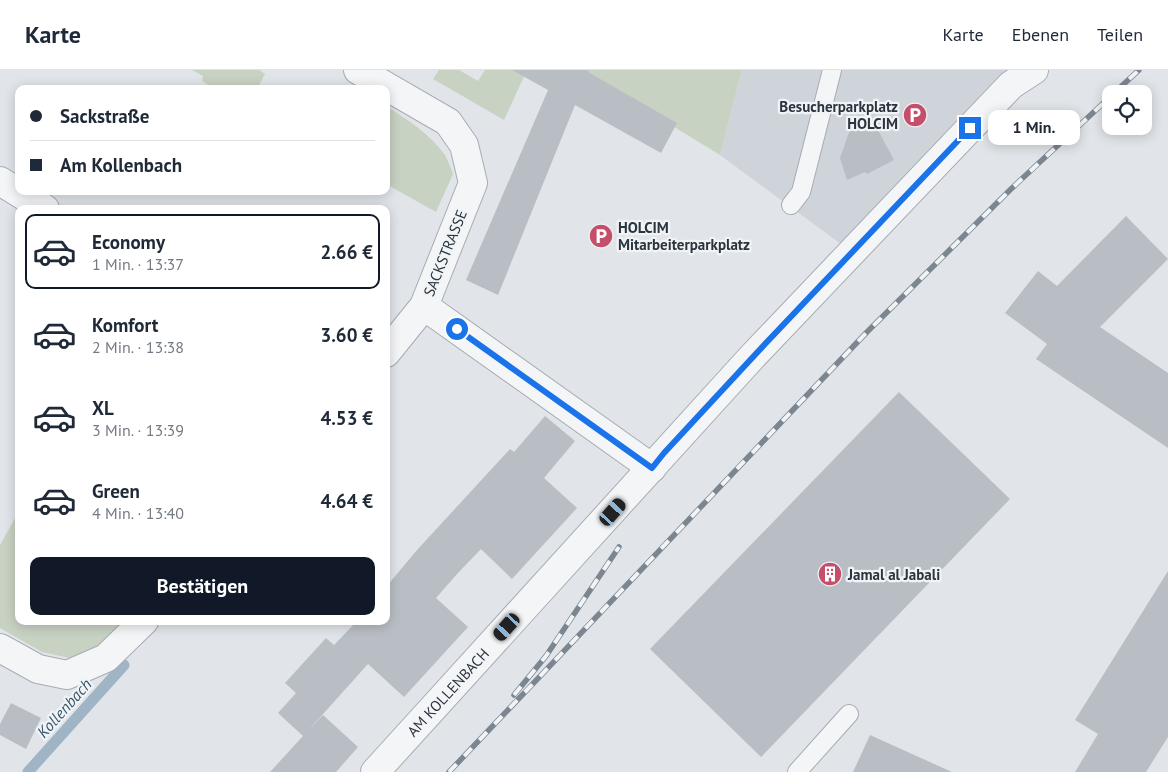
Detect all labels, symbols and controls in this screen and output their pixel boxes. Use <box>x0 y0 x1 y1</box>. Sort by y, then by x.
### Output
text: Karte <box>25 19 81 50</box>
text: Karte <box>943 23 984 46</box>
text: Ebenen <box>1012 23 1069 46</box>
text: Teilen <box>1097 23 1143 46</box>
map controls <box>1102 85 1152 135</box>
button: locate <box>1102 85 1152 135</box>
place label: Besucherparkplatz HOLCIM <box>779 97 898 133</box>
parking icon: Besucherparkplatz HOLCIM <box>902 102 928 128</box>
text: Sackstraße <box>60 104 149 128</box>
callout: 1 Min. <box>988 110 1080 146</box>
route end <box>959 117 981 139</box>
text: 1 Min. <box>1013 117 1055 137</box>
text: Am Kollenbach <box>60 153 182 177</box>
street label: SACKSTRASSE <box>419 207 471 299</box>
place label: HOLCIM Mitarbeiterparkplatz <box>618 218 750 254</box>
parking icon: HOLCIM Mitarbeiterparkplatz <box>588 223 614 249</box>
icon: car <box>32 229 77 274</box>
text: Economy <box>92 230 165 254</box>
text: 2.66 € <box>320 240 373 264</box>
text: 1 Min. · 13:37 <box>92 254 184 274</box>
icon: car <box>32 312 77 357</box>
text: Komfort <box>92 313 158 337</box>
route start <box>446 318 468 340</box>
text: 3.60 € <box>320 323 373 347</box>
text: 2 Min. · 13:38 <box>92 337 184 357</box>
icon: car <box>32 395 77 440</box>
text: XL <box>92 396 114 420</box>
text: 4.53 € <box>320 406 373 430</box>
text: 3 Min. · 13:39 <box>92 420 184 440</box>
icon: car <box>32 478 77 523</box>
text: Green <box>92 479 140 503</box>
text: 4.64 € <box>320 489 373 513</box>
car <box>597 496 628 528</box>
text: 4 Min. · 13:40 <box>92 503 184 523</box>
button: Bestätigen <box>30 557 375 615</box>
building icon: Jamal al Jabali <box>817 561 843 587</box>
place label: Jamal al Jabali <box>847 565 940 584</box>
car <box>491 611 522 643</box>
street label: AM KOLLENBACH <box>403 644 493 740</box>
water label: Kollenbach <box>32 674 96 742</box>

